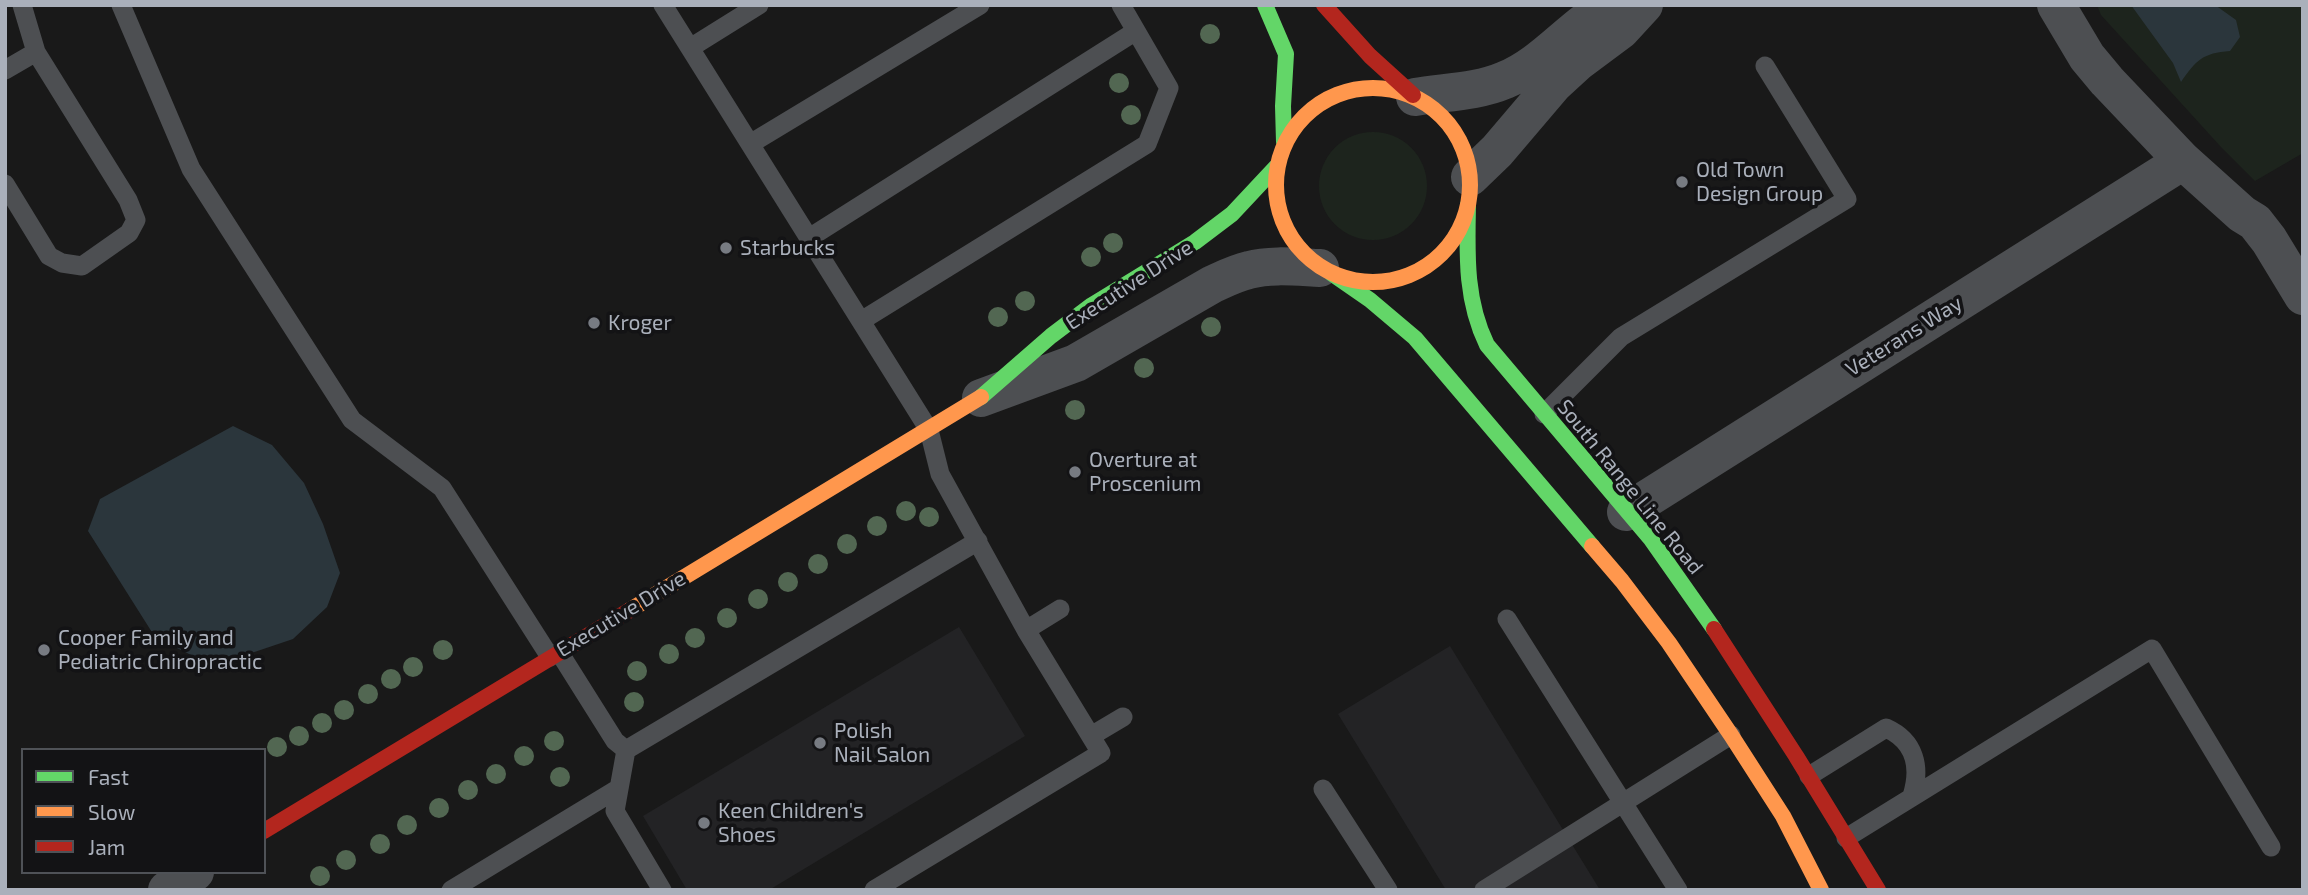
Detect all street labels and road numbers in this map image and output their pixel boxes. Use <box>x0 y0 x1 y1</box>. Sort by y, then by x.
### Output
street label: Executive Drive <box>1061 235 1197 335</box>
street label: Veterans Way <box>1841 290 1967 382</box>
street label: South Range Line Road <box>1552 395 1708 579</box>
street label: Executive Drive <box>552 566 690 662</box>

